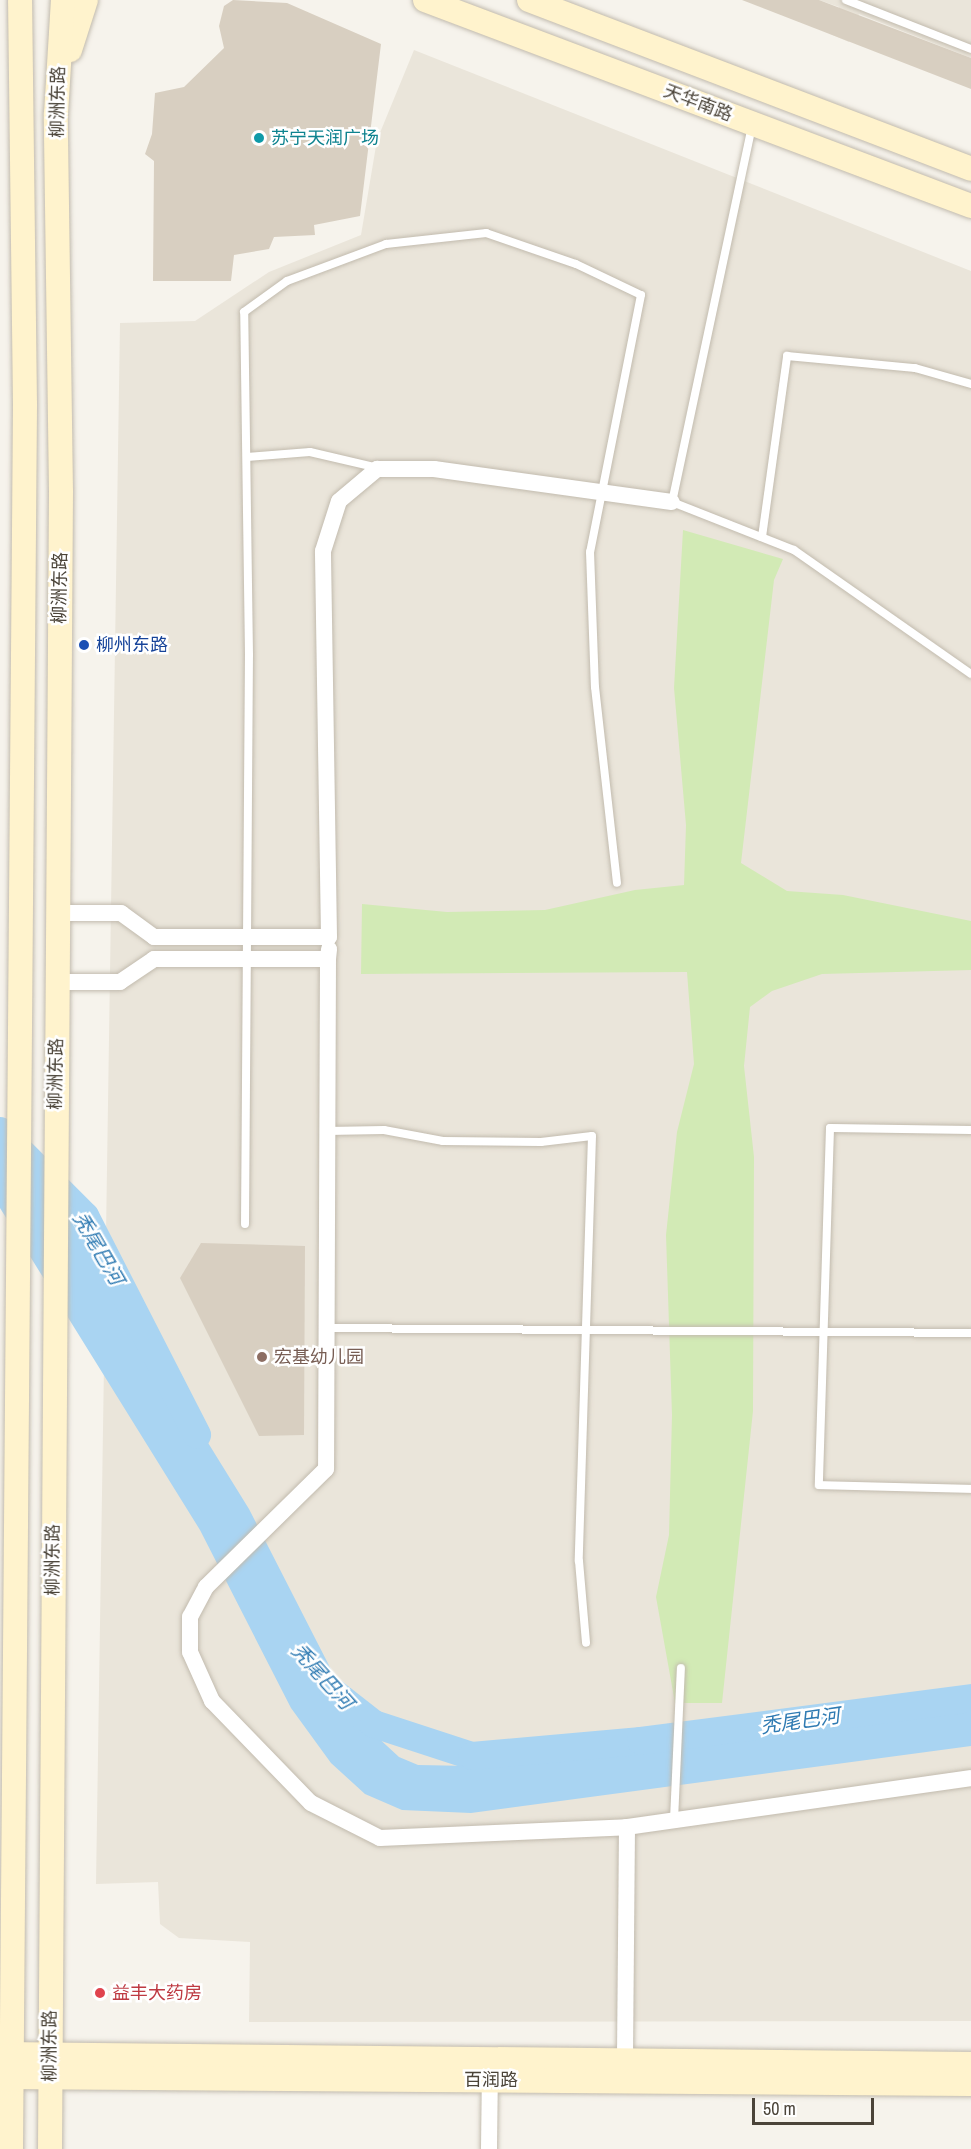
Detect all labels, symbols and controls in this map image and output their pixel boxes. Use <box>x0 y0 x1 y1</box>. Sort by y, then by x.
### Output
street label: 柳洲东路 <box>47 66 69 138</box>
street label: 天华南路 <box>661 80 735 126</box>
place label: 苏宁天润广场 <box>271 127 379 149</box>
marker: 苏宁天润广场 <box>252 131 266 145</box>
street label: 柳洲东路 <box>49 552 71 624</box>
place label: 柳州东路 <box>96 634 168 656</box>
marker: 柳州东路 <box>77 638 91 652</box>
street label: 柳洲东路 <box>45 1038 67 1110</box>
water label: 秃尾巴河 <box>69 1207 129 1289</box>
place label: 宏基幼儿园 <box>274 1346 364 1368</box>
marker: 宏基幼儿园 <box>255 1350 269 1364</box>
street label: 柳洲东路 <box>42 1524 64 1596</box>
water label: 秃尾巴河 <box>287 1638 359 1714</box>
water label: 秃尾巴河 <box>759 1703 841 1737</box>
place label: 益丰大药房 <box>112 1982 202 2004</box>
marker: 益丰大药房 <box>93 1986 107 2000</box>
street label: 柳洲东路 <box>39 2010 61 2082</box>
street label: 百润路 <box>464 2069 518 2091</box>
scale bar <box>755 2086 876 2124</box>
text: 50 m <box>763 2096 796 2121</box>

